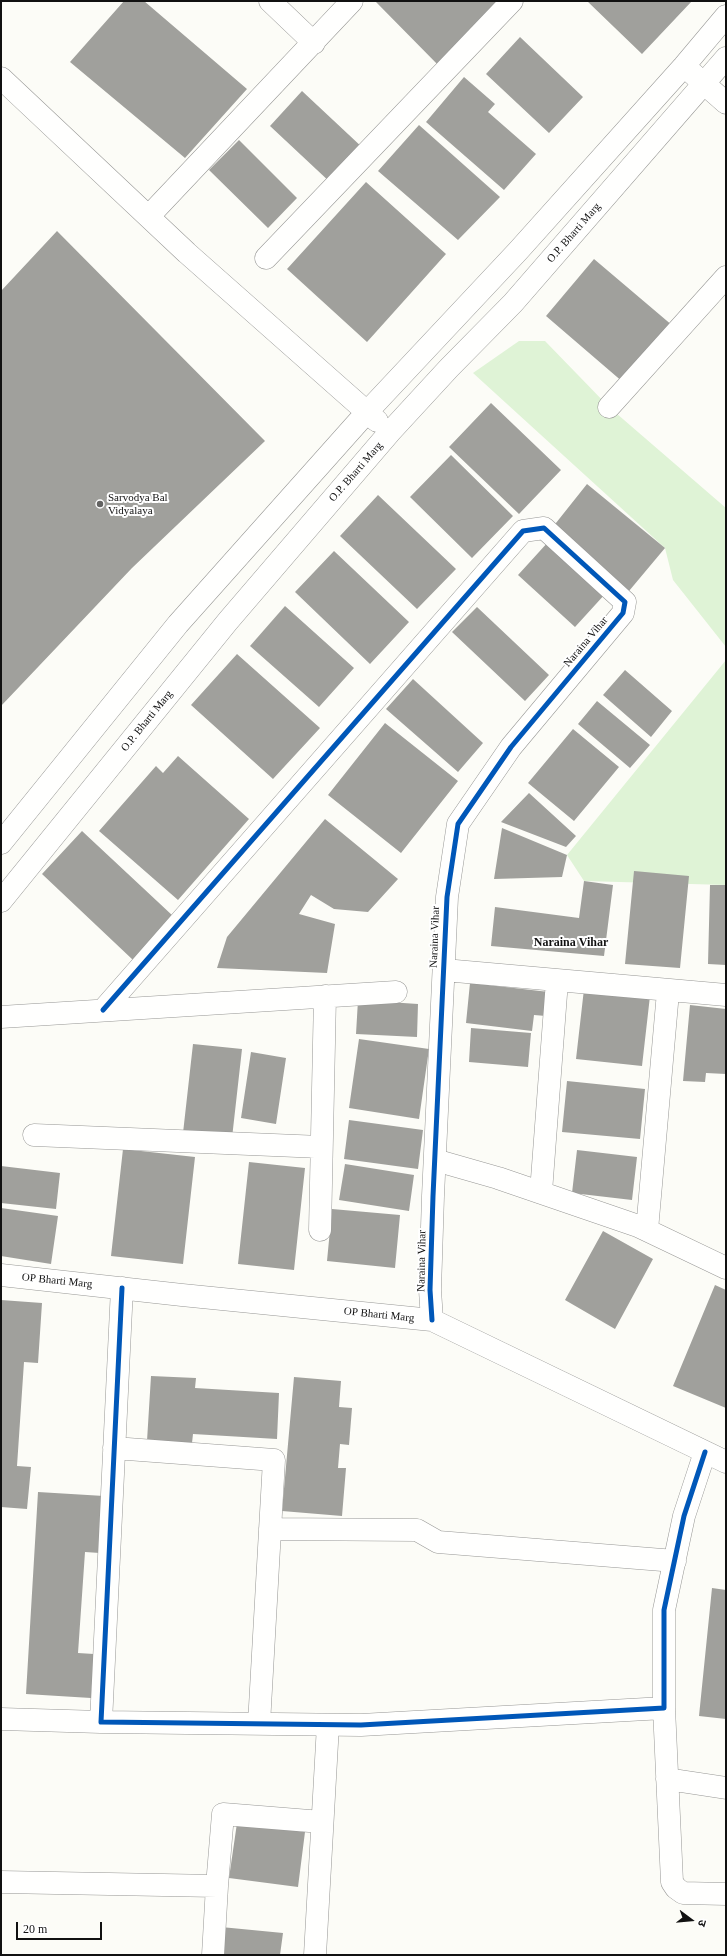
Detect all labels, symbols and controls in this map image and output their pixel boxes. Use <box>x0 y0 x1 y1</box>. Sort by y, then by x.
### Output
street label: O.P. Bharti Marg <box>544 200 604 266</box>
street label: O.P. Bharti Marg <box>326 439 386 505</box>
place label: Sarvodya Bal Vidyalaya <box>108 491 168 517</box>
marker: Sarvodya Bal Vidyalaya <box>95 499 105 509</box>
street label: Naraina Vihar <box>561 614 611 670</box>
street label: O.P. Bharti Marg <box>118 688 176 754</box>
street label: Naraina Vihar <box>427 906 443 968</box>
district label: Naraina Vihar <box>534 936 608 950</box>
street label: Naraina Vihar <box>415 1230 429 1292</box>
street label: OP Bharti Marg <box>21 1271 93 1291</box>
street label: OP Bharti Marg <box>343 1305 415 1325</box>
north arrow <box>671 1900 711 1940</box>
scale bar <box>18 1914 104 1940</box>
text: उ <box>696 1919 709 1928</box>
text: 20 m <box>23 1922 47 1936</box>

